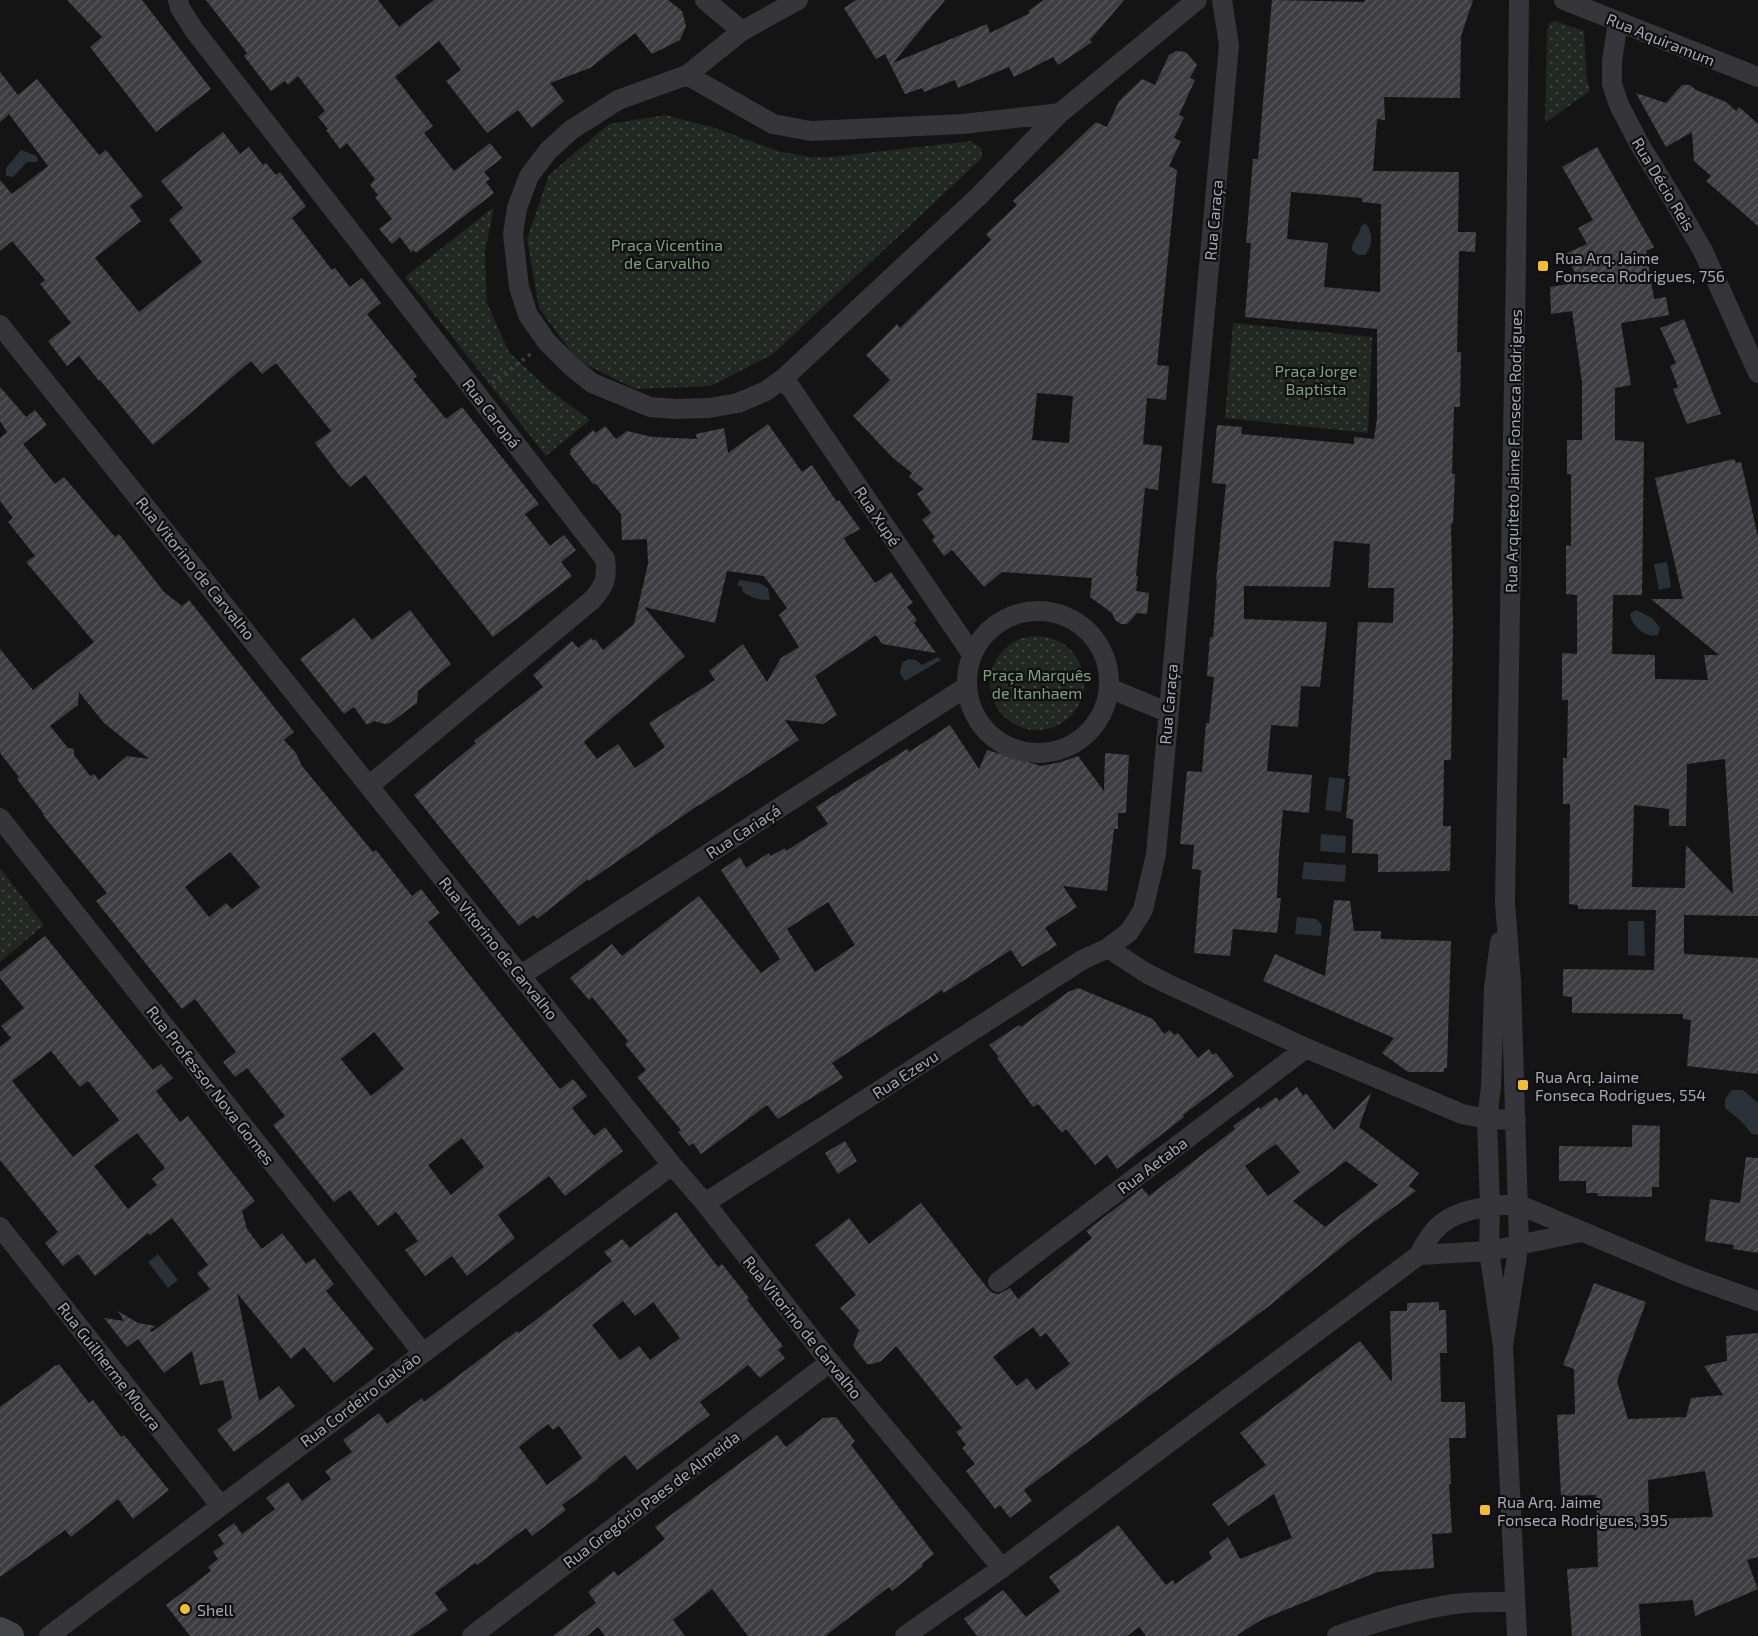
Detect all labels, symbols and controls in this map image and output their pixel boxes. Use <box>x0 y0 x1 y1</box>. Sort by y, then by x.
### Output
street label: Rua Aquiramum <box>1604 9 1718 69</box>
street label: Rua Décio Reis <box>1629 134 1699 234</box>
street label: Rua Caraça <box>1200 179 1227 261</box>
park label: Praça Vicentina de Carvalho <box>611 235 723 272</box>
place label: Rua Arq. Jaime Fonseca Rodrigues, 756 <box>1555 248 1725 285</box>
marker: Rua Arq. Jaime Fonseca Rodrigues, 756 <box>1536 259 1550 273</box>
street label: Rua Arquiteto Jaime Fonseca Rodrigues <box>1501 309 1525 593</box>
park label: Praça Jorge Baptista <box>1275 361 1357 398</box>
street label: Rua Caropá <box>459 375 525 451</box>
street label: Rua Xupé <box>851 482 905 550</box>
street label: Rua Vitorino de Carvalho <box>133 493 259 643</box>
street label: Rua Caraça <box>1155 663 1182 745</box>
park label: Praça Marquês de Itanhaem <box>983 665 1091 702</box>
street label: Rua Cariaçá <box>702 800 784 863</box>
street label: Rua Vitorino de Carvalho <box>436 873 562 1023</box>
street label: Rua Professor Nova Gomes <box>143 1002 279 1168</box>
street label: Rua Ezevu <box>869 1046 941 1102</box>
place label: Rua Arq. Jaime Fonseca Rodrigues, 554 <box>1535 1067 1706 1104</box>
marker: Rua Arq. Jaime Fonseca Rodrigues, 554 <box>1516 1078 1530 1092</box>
street label: Rua Aetaba <box>1113 1133 1191 1197</box>
street label: Rua Vitorino de Carvalho <box>740 1252 866 1402</box>
street label: Rua Guilherme Moura <box>54 1298 166 1434</box>
street label: Rua Cordeiro Galvão <box>296 1348 424 1450</box>
street label: Rua Gregório Paes de Almeida <box>559 1426 743 1572</box>
place label: Rua Arq. Jaime Fonseca Rodrigues, 395 <box>1497 1492 1668 1529</box>
marker: Rua Arq. Jaime Fonseca Rodrigues, 395 <box>1478 1503 1492 1517</box>
place label: Shell <box>197 1600 234 1619</box>
marker: Shell <box>178 1602 192 1616</box>

